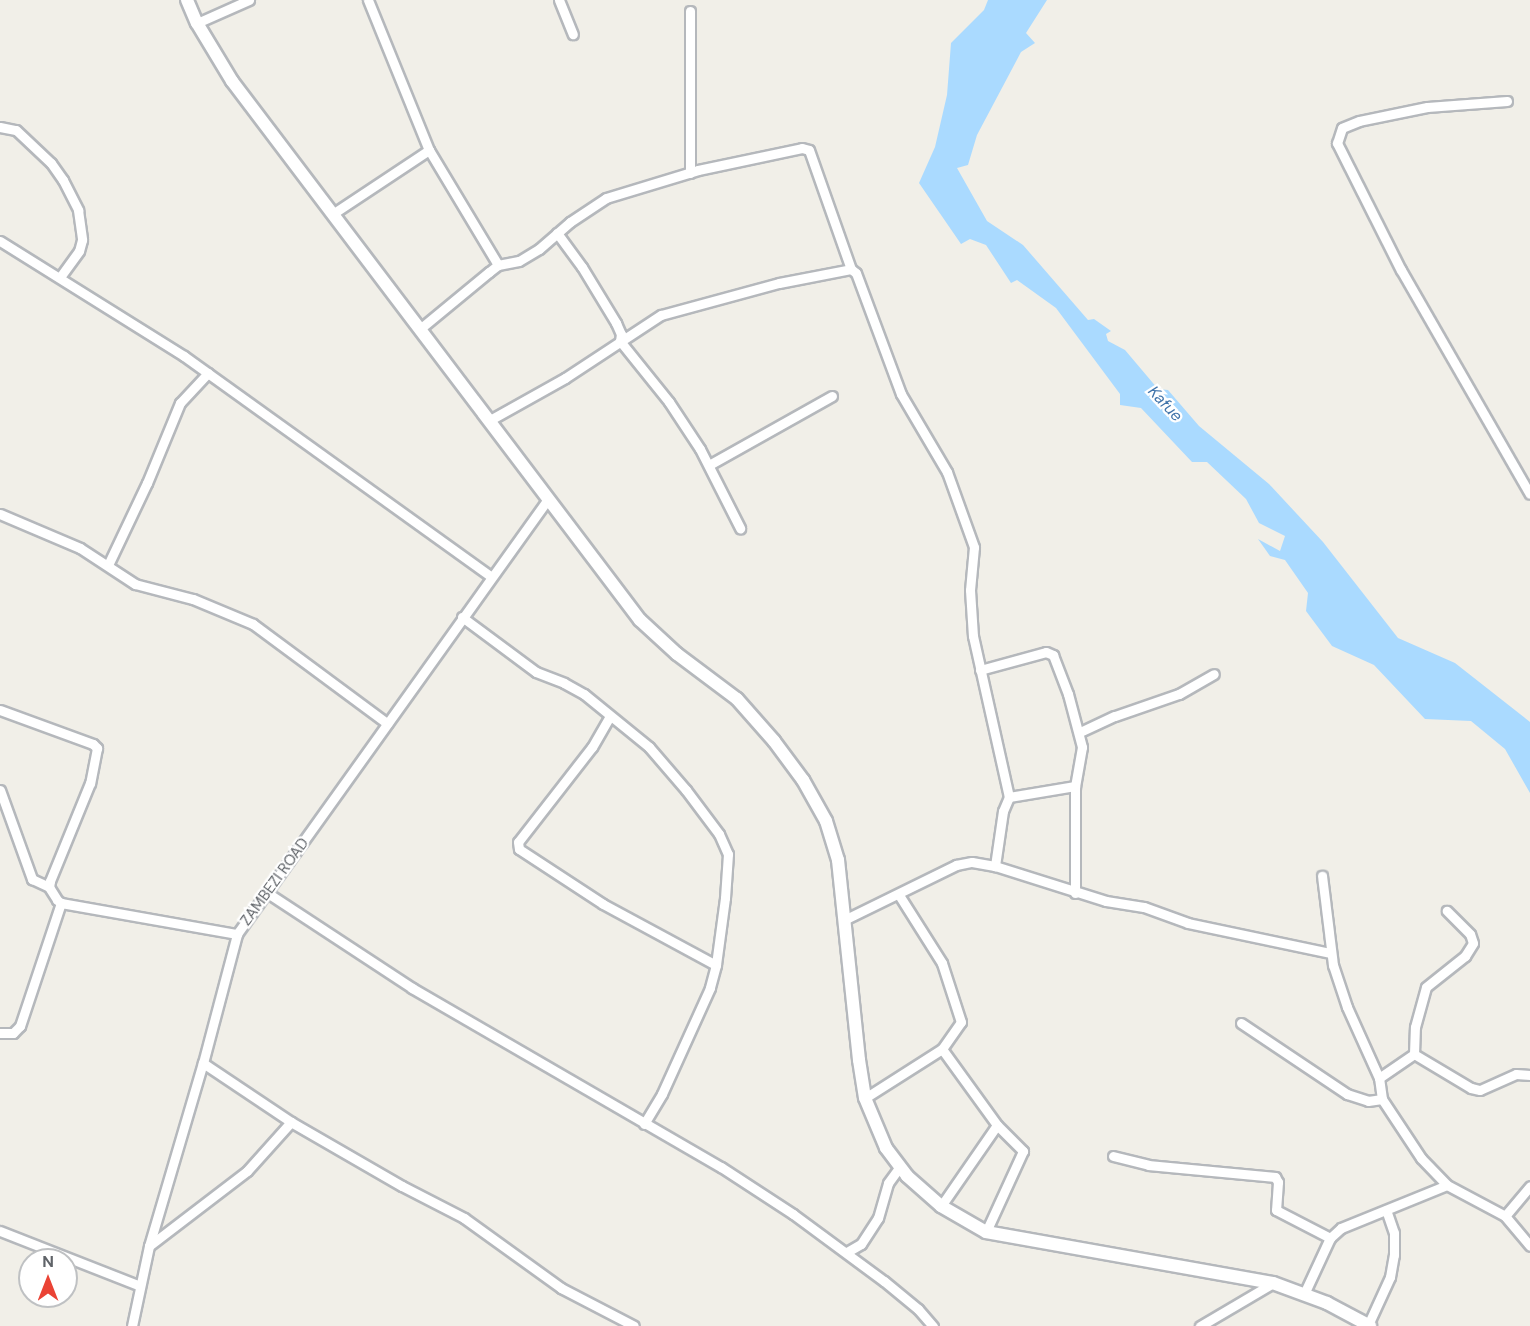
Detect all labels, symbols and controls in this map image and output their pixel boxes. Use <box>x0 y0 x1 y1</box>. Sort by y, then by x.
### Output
water label: Kafue <box>1144 382 1186 426</box>
street label: ZAMBEZI ROAD <box>237 835 313 929</box>
north arrow <box>18 1248 78 1308</box>
text: N <box>42 1251 54 1272</box>

